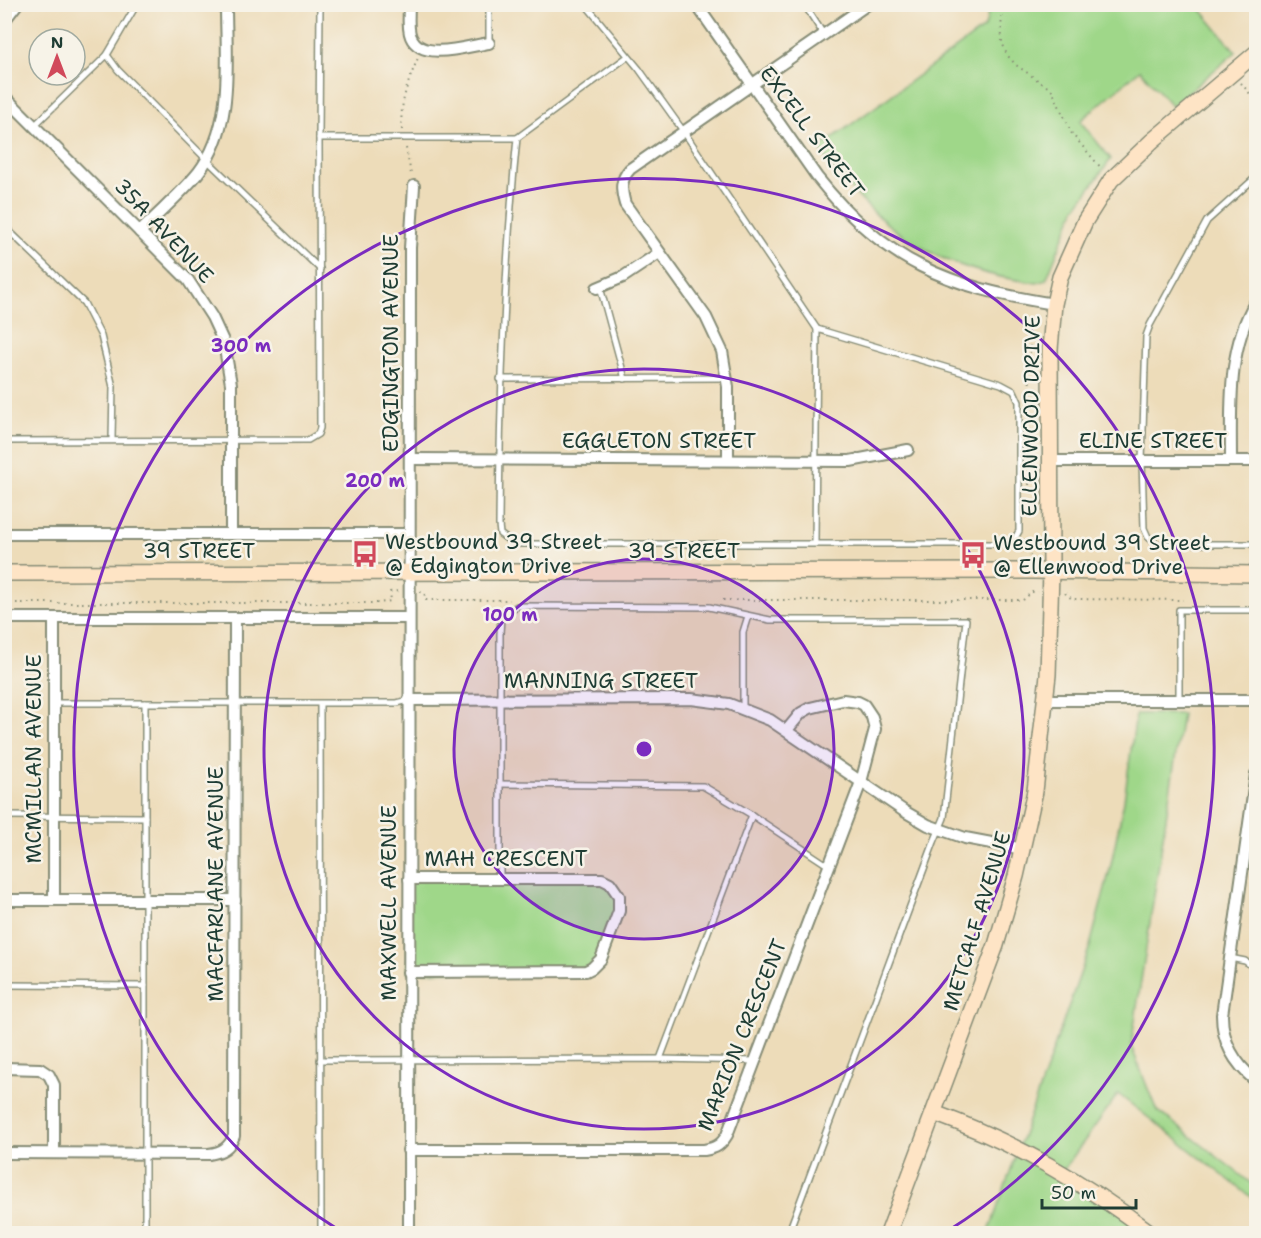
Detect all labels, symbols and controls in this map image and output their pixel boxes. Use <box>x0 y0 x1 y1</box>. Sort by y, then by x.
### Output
north arrow <box>27 27 87 87</box>
text: N <box>51 32 63 53</box>
street label: EXCELL STREET <box>753 60 871 204</box>
street label: 35A AVENUE <box>108 173 220 289</box>
street label: EDGINGTON AVENUE <box>377 234 405 452</box>
street label: ELLENWOOD DRIVE <box>1015 315 1047 517</box>
text: 300 m <box>211 334 272 358</box>
street label: EGGLETON STREET <box>562 427 756 455</box>
street label: ELINE STREET <box>1079 427 1227 455</box>
text: 200 m <box>345 469 406 493</box>
place label: Westbound 39 Street @ Edgington Drive <box>385 528 603 580</box>
place label: Westbound 39 Street @ Ellenwood Drive <box>993 529 1211 581</box>
street label: 39 STREET <box>143 537 255 565</box>
street label: 39 STREET <box>628 537 740 565</box>
bus stop icon: Westbound 39 Street @ Edgington Drive <box>350 539 380 569</box>
bus stop icon: Westbound 39 Street @ Ellenwood Drive <box>958 540 988 570</box>
text: 100 m <box>482 603 538 627</box>
street label: MCMILLAN AVENUE <box>20 654 48 864</box>
street label: MANNING STREET <box>504 667 698 695</box>
centre of rings <box>634 739 654 759</box>
street label: MACFARLANE AVENUE <box>202 766 230 1002</box>
street label: MAXWELL AVENUE <box>375 805 403 1001</box>
street label: METCALF AVENUE <box>936 828 1018 1014</box>
street label: MAH CRESCENT <box>424 845 588 873</box>
street label: MARION CRESCENT <box>691 935 793 1135</box>
scale bar <box>1042 1172 1136 1210</box>
text: 50 m <box>1051 1181 1096 1205</box>

